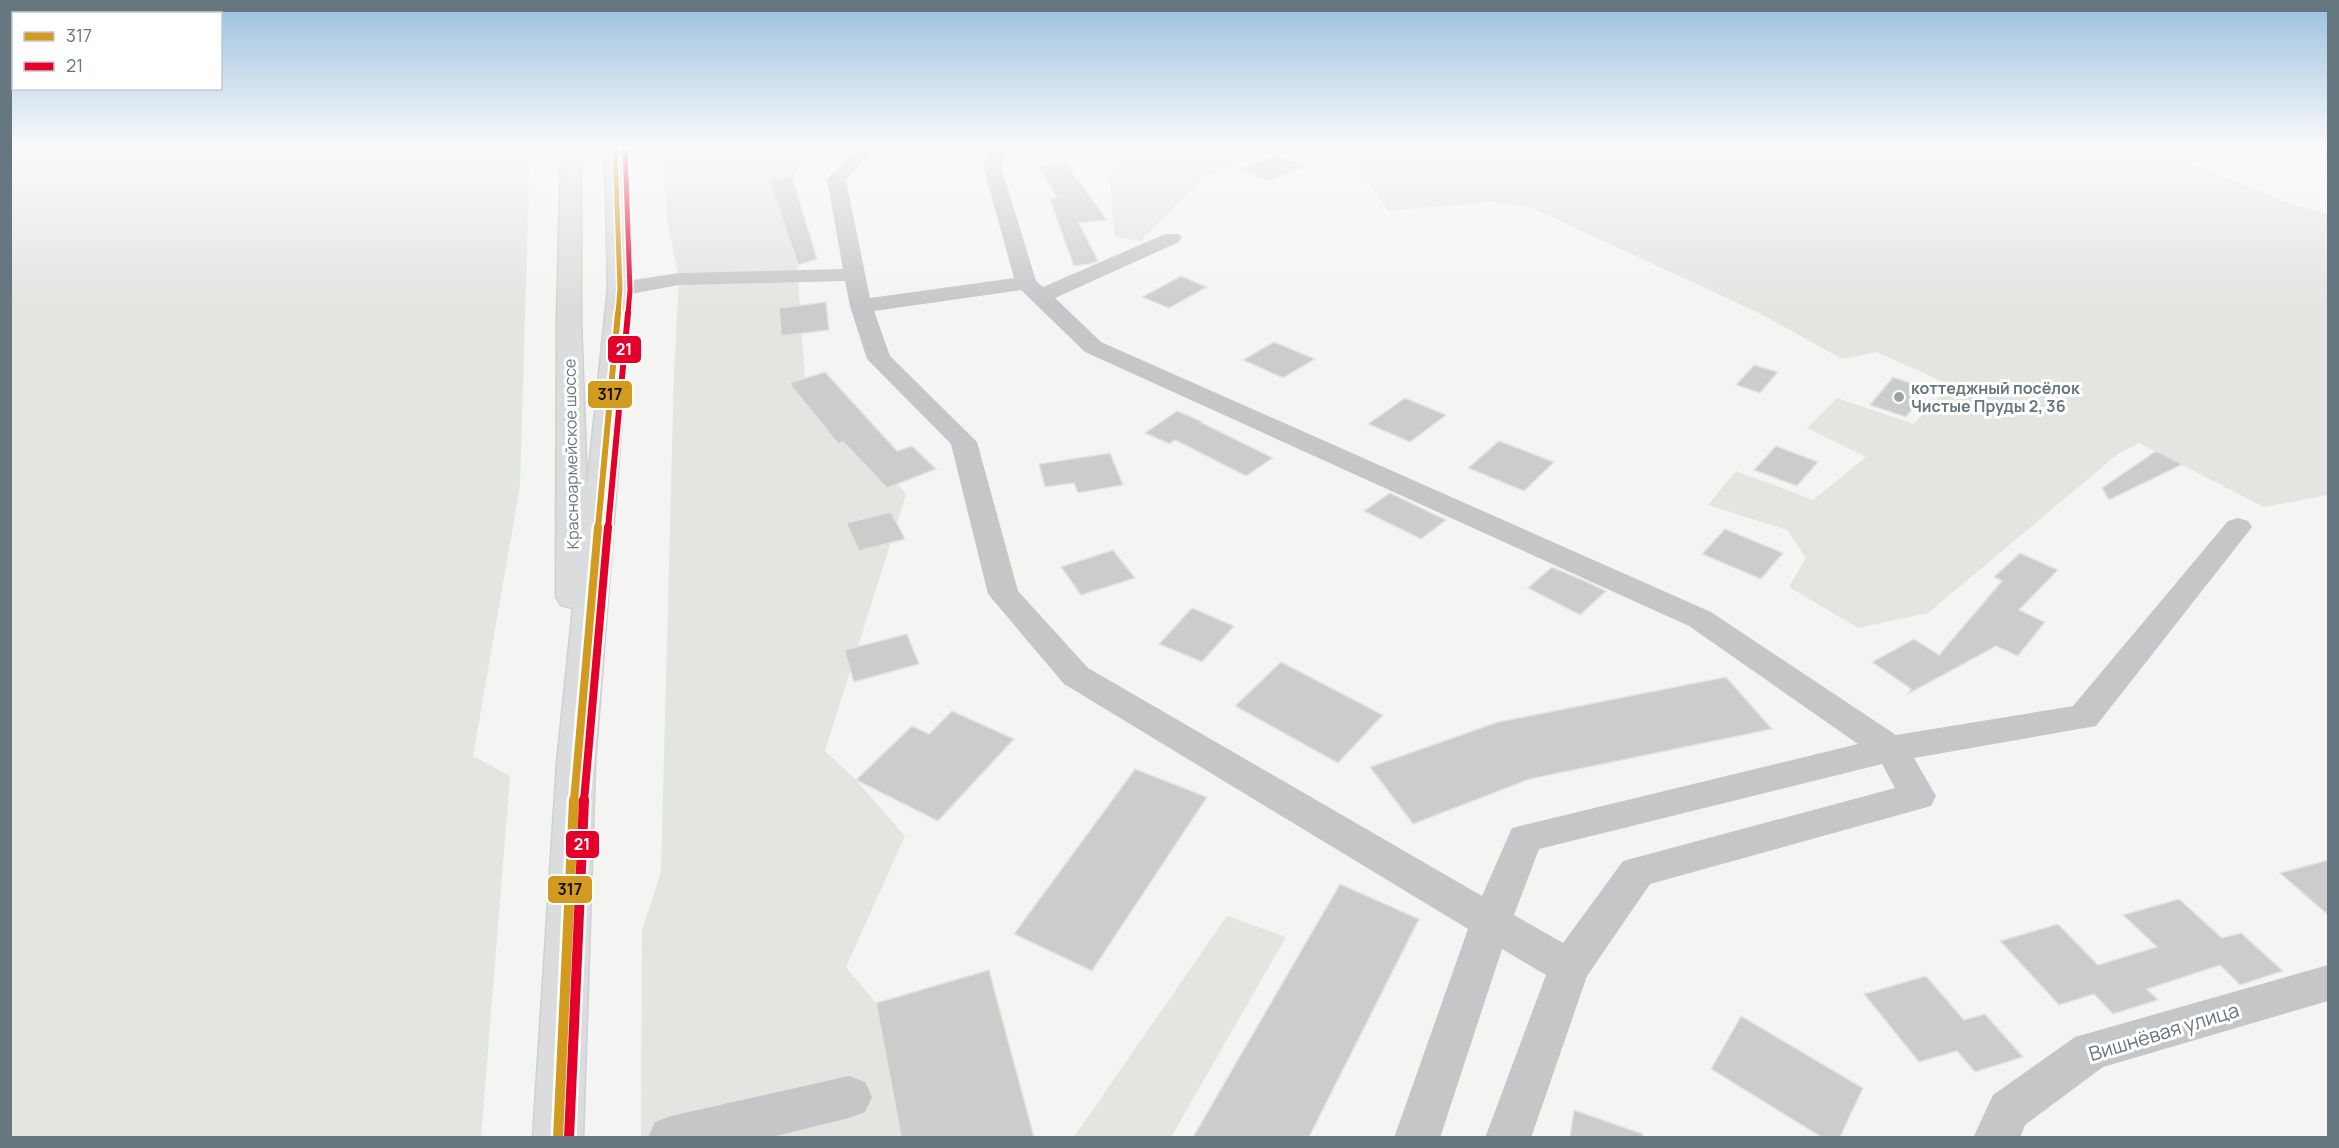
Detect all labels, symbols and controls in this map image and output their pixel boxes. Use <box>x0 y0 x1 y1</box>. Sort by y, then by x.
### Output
legend <box>12 12 222 90</box>
text: 317 <box>66 23 92 47</box>
text: 21 <box>66 53 83 77</box>
line badge: 21 <box>607 335 642 364</box>
text: 21 <box>616 338 632 360</box>
street label: Красноармейское шоссе <box>558 359 584 549</box>
place label: коттеджный посёлок Чистые Пруды 2, 36 <box>1911 377 2080 417</box>
line badge: 317 <box>587 380 633 409</box>
text: 317 <box>598 383 622 405</box>
marker: коттеджный посёлок Чистые Пруды 2, 36 <box>1892 390 1906 404</box>
line badge: 21 <box>565 830 600 859</box>
text: 21 <box>574 833 590 855</box>
line badge: 317 <box>547 875 593 904</box>
text: 317 <box>558 878 582 900</box>
street label: Вишнёвая улица <box>2085 996 2242 1067</box>

